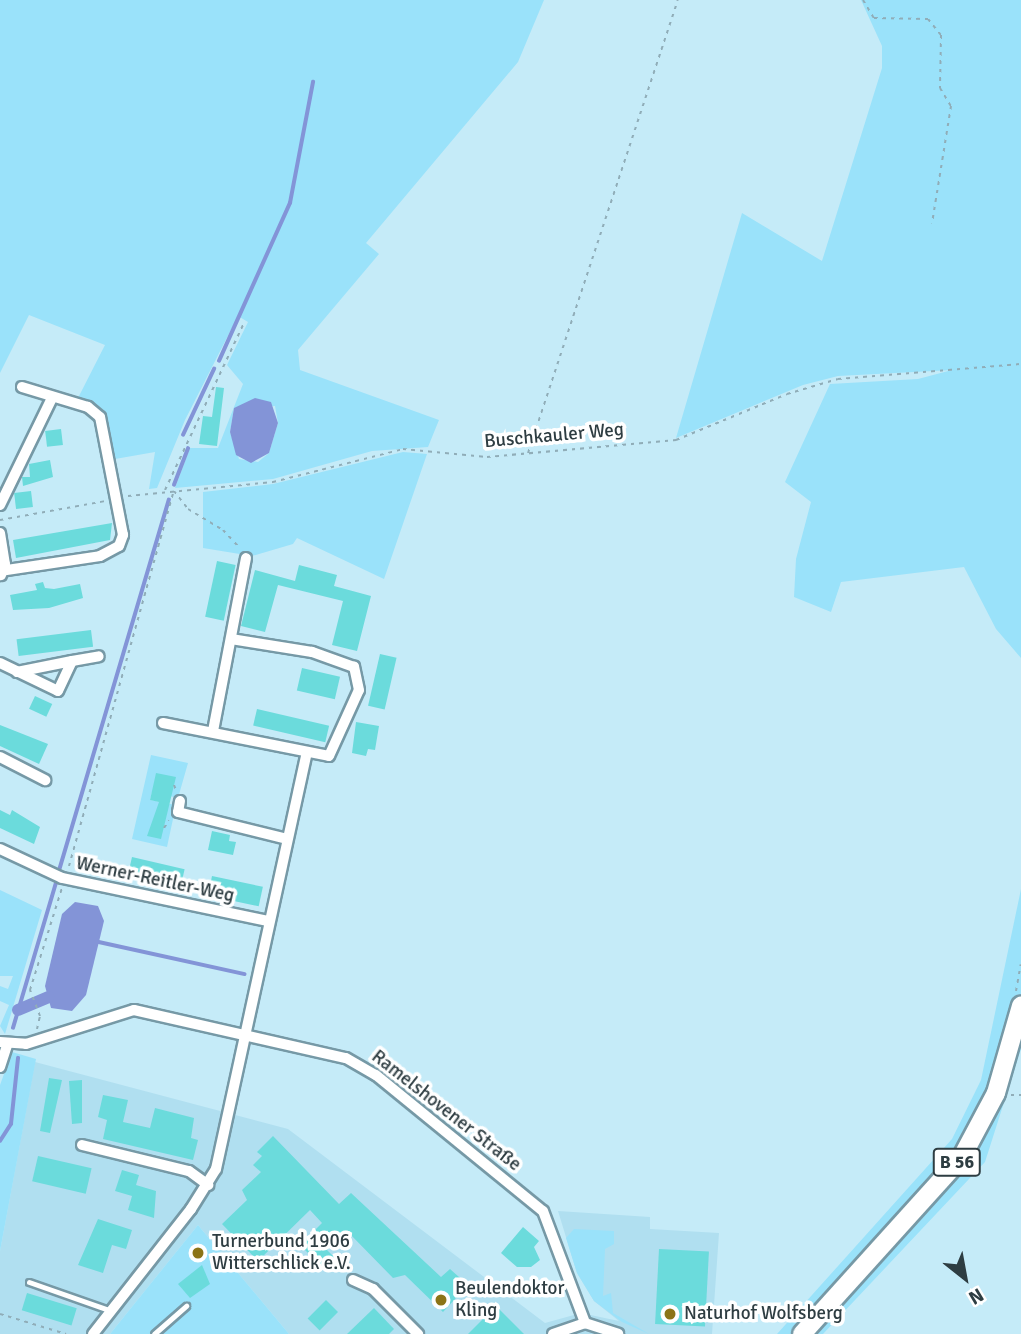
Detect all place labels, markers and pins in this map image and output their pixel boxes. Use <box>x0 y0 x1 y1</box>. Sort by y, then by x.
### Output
place label: Turnerbund 1906 Witterschlick e.V. <box>212 1231 351 1275</box>
marker: Turnerbund 1906 Witterschlick e.V. <box>190 1245 206 1261</box>
place label: Beulendoktor Kling <box>455 1278 564 1322</box>
marker: Beulendoktor Kling <box>433 1292 449 1308</box>
place label: Naturhof Wolfsberg <box>684 1303 843 1325</box>
marker: Naturhof Wolfsberg <box>662 1306 678 1322</box>

